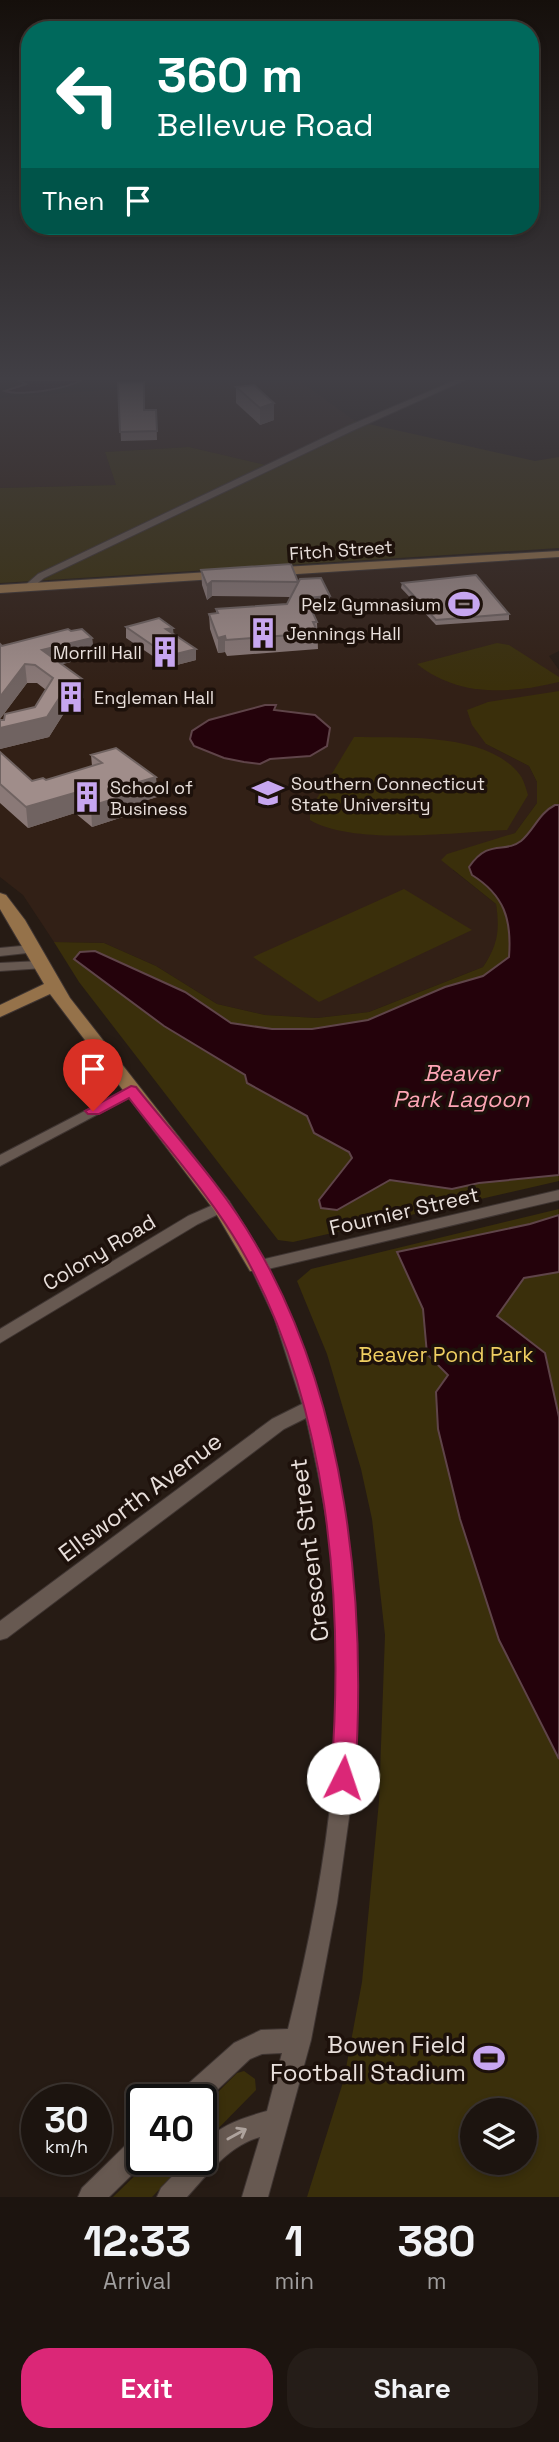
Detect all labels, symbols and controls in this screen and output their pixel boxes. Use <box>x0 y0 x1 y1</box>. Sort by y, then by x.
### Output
text: 360 m <box>157 44 303 106</box>
icon: left <box>42 49 133 140</box>
text: Bellevue Road <box>157 105 374 145</box>
icon: arrive <box>119 182 157 220</box>
text: Then <box>42 184 105 218</box>
street label: Fitch Street <box>289 535 393 565</box>
sports icon: Pelz Gymnasium <box>447 587 481 621</box>
place label: Pelz Gymnasium <box>301 593 441 616</box>
building icon: Jennings Hall <box>246 616 280 650</box>
place label: Jennings Hall <box>286 622 401 645</box>
building icon: Morrill Hall <box>148 635 182 669</box>
place label: Morrill Hall <box>53 641 142 664</box>
building icon: Engleman Hall <box>54 680 88 714</box>
place label: Engleman Hall <box>94 686 214 709</box>
place label: Southern Connecticut State University <box>291 772 485 816</box>
place label: School of Business <box>110 776 193 820</box>
school or university icon: Southern Connecticut State University <box>251 776 285 810</box>
building icon: School of Business <box>70 780 104 814</box>
pin <box>63 1039 123 1111</box>
icon: arrive <box>74 1050 112 1088</box>
water label: Beaver Park Lagoon <box>393 1058 530 1114</box>
street label: Fournier Street <box>326 1181 482 1241</box>
street label: Colony Road <box>38 1208 160 1296</box>
park label: Beaver Pond Park <box>358 1341 534 1368</box>
street label: Ellsworth Avenue <box>52 1425 228 1569</box>
street label: Crescent Street <box>282 1457 336 1643</box>
position arrow <box>306 1741 380 1815</box>
place label: Bowen Field Football Stadium <box>270 2029 466 2088</box>
sports icon: Bowen Field Football Stadium <box>472 2041 506 2075</box>
speed limit sign: 40 <box>126 2084 217 2175</box>
text: 30 <box>45 2098 88 2142</box>
map controls <box>460 2098 537 2175</box>
button: layers <box>460 2098 537 2175</box>
one-way arrow <box>226 2127 246 2141</box>
text: km/h <box>45 2135 88 2158</box>
text: 12:33 <box>84 2215 191 2268</box>
text: 1 <box>285 2215 304 2268</box>
text: 380 <box>398 2215 476 2268</box>
text: Arrival <box>103 2266 171 2296</box>
text: min <box>275 2266 314 2296</box>
text: m <box>427 2266 446 2296</box>
button: Exit <box>21 2348 273 2428</box>
button: Share <box>287 2348 538 2428</box>

